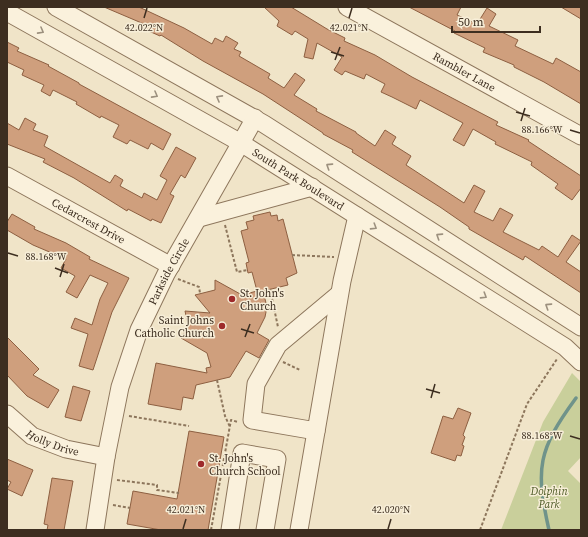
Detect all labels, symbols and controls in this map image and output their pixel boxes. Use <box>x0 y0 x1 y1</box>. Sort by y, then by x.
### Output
scale bar <box>452 8 540 34</box>
text: 50 m <box>458 14 484 30</box>
text: 42.022°N <box>125 21 163 34</box>
text: 42.021°N <box>330 21 368 34</box>
one-way arrow <box>37 27 44 34</box>
street label: Rambler Lane <box>430 48 499 95</box>
one-way arrow <box>150 90 158 97</box>
one-way arrow <box>216 95 223 102</box>
text: 88.166°W <box>522 123 563 136</box>
street label: South Park Boulevard <box>250 145 348 214</box>
one-way arrow <box>327 163 334 170</box>
street label: Cedarcrest Drive <box>49 194 128 247</box>
one-way arrow <box>370 222 377 230</box>
one-way arrow <box>436 233 443 240</box>
street label: Parkside Circle <box>145 235 193 307</box>
text: 88.168°W <box>26 250 67 263</box>
place label: St. John's Church <box>240 286 284 314</box>
one-way arrow <box>480 291 487 299</box>
marker: St. John's Church <box>227 294 237 304</box>
one-way arrow <box>546 304 553 311</box>
place label: Saint Johns Catholic Church <box>135 313 214 341</box>
marker: Saint Johns Catholic Church <box>217 321 227 331</box>
street label: Holly Drive <box>22 426 81 459</box>
text: 88.168°W <box>522 429 563 442</box>
place label: St. John's Church School <box>209 451 281 479</box>
marker: St. John's Church School <box>196 459 206 469</box>
park label: Dolphin Park <box>529 484 568 512</box>
text: 42.021°N <box>167 503 205 516</box>
text: 42.020°N <box>372 503 410 516</box>

